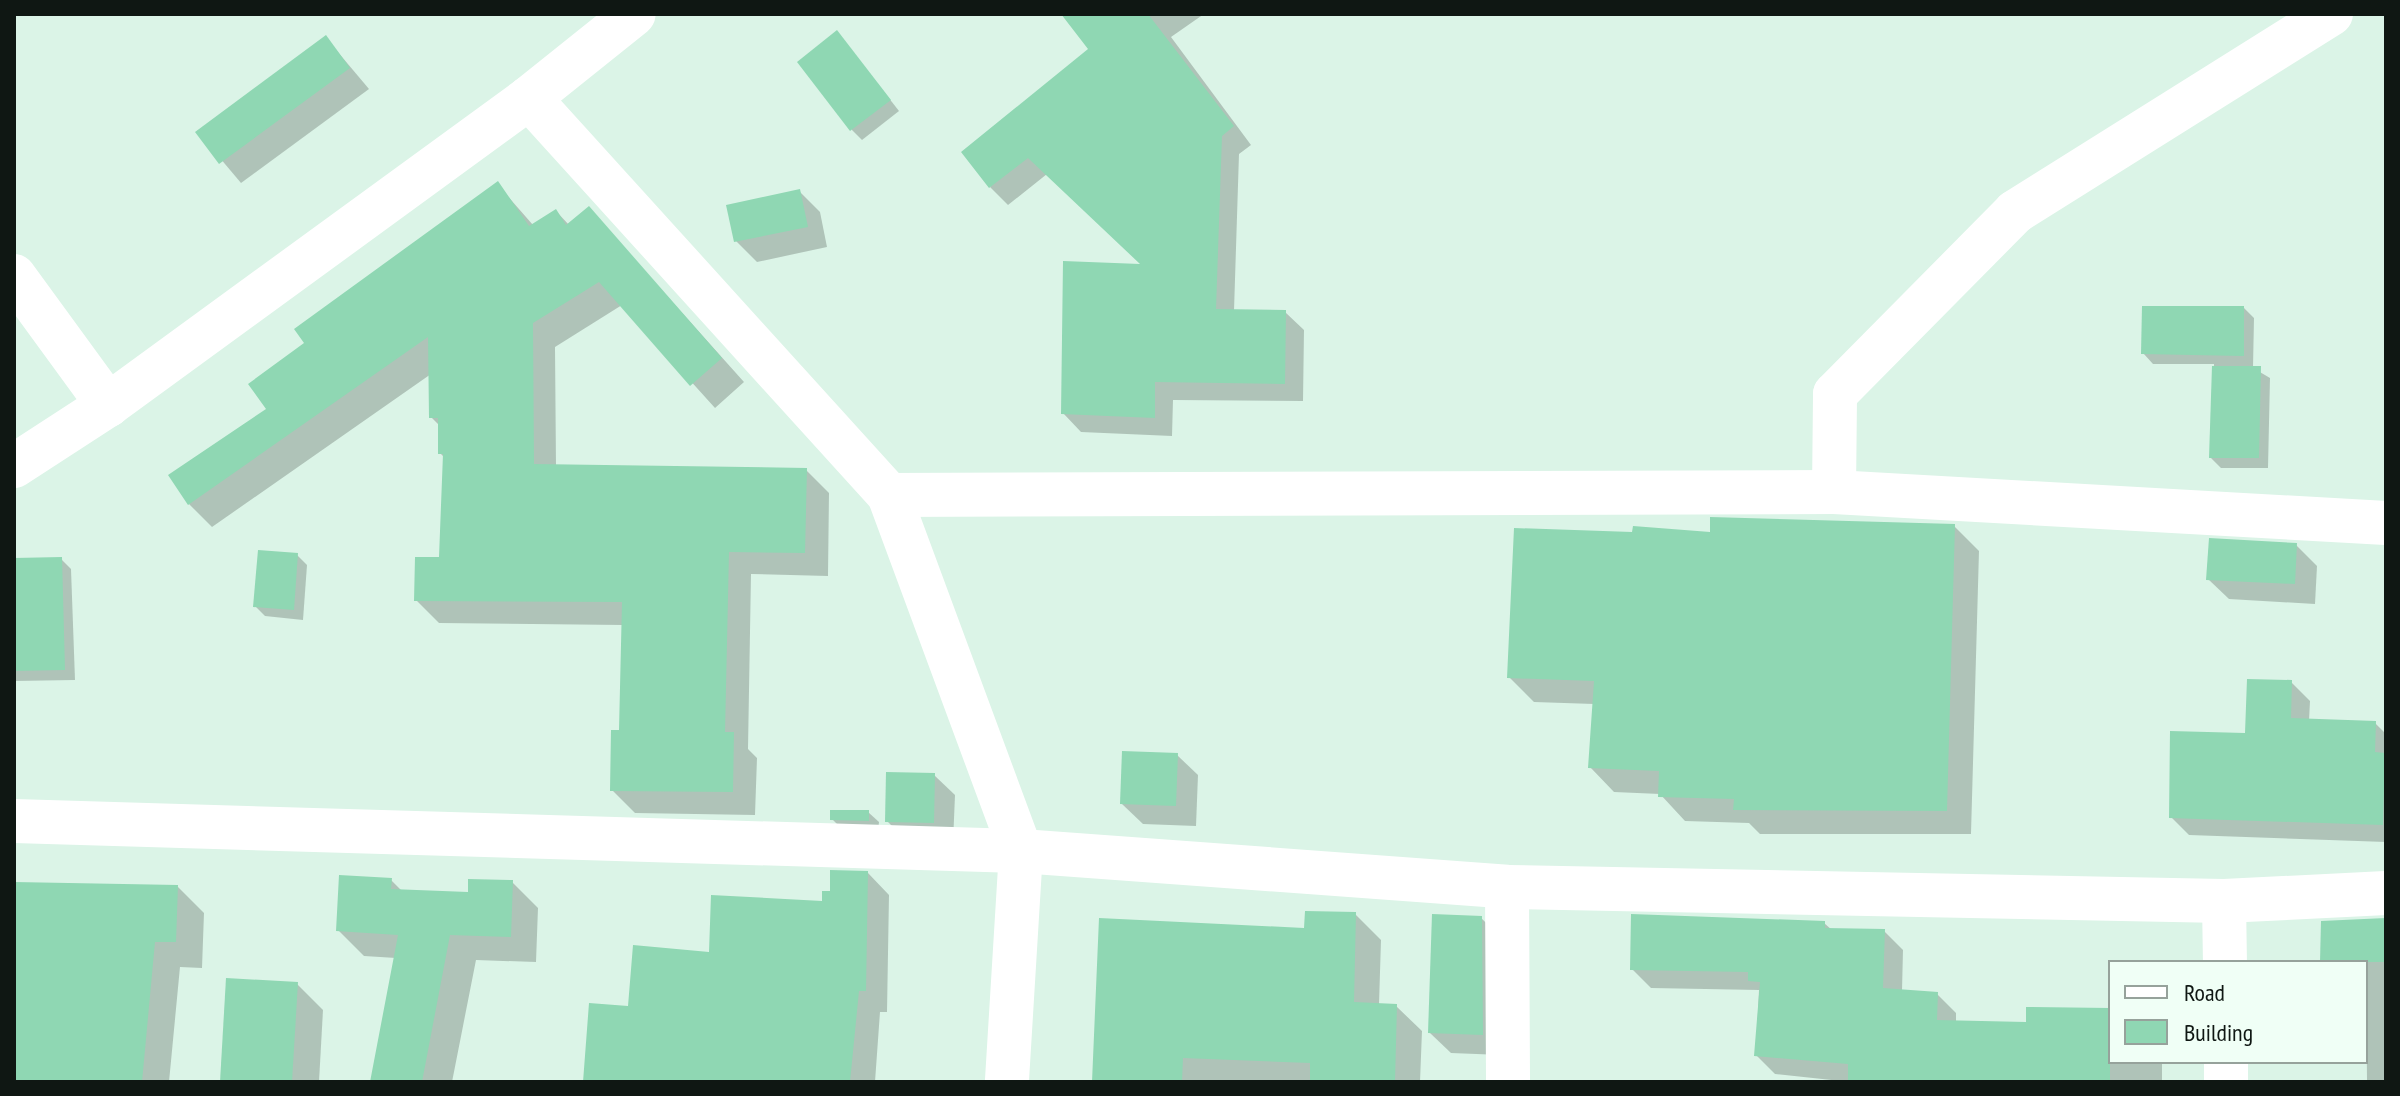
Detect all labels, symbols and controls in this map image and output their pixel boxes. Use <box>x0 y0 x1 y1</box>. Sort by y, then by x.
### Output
legend <box>2108 960 2368 1064</box>
text: Road <box>2184 977 2225 1008</box>
text: Building <box>2184 1017 2253 1048</box>

